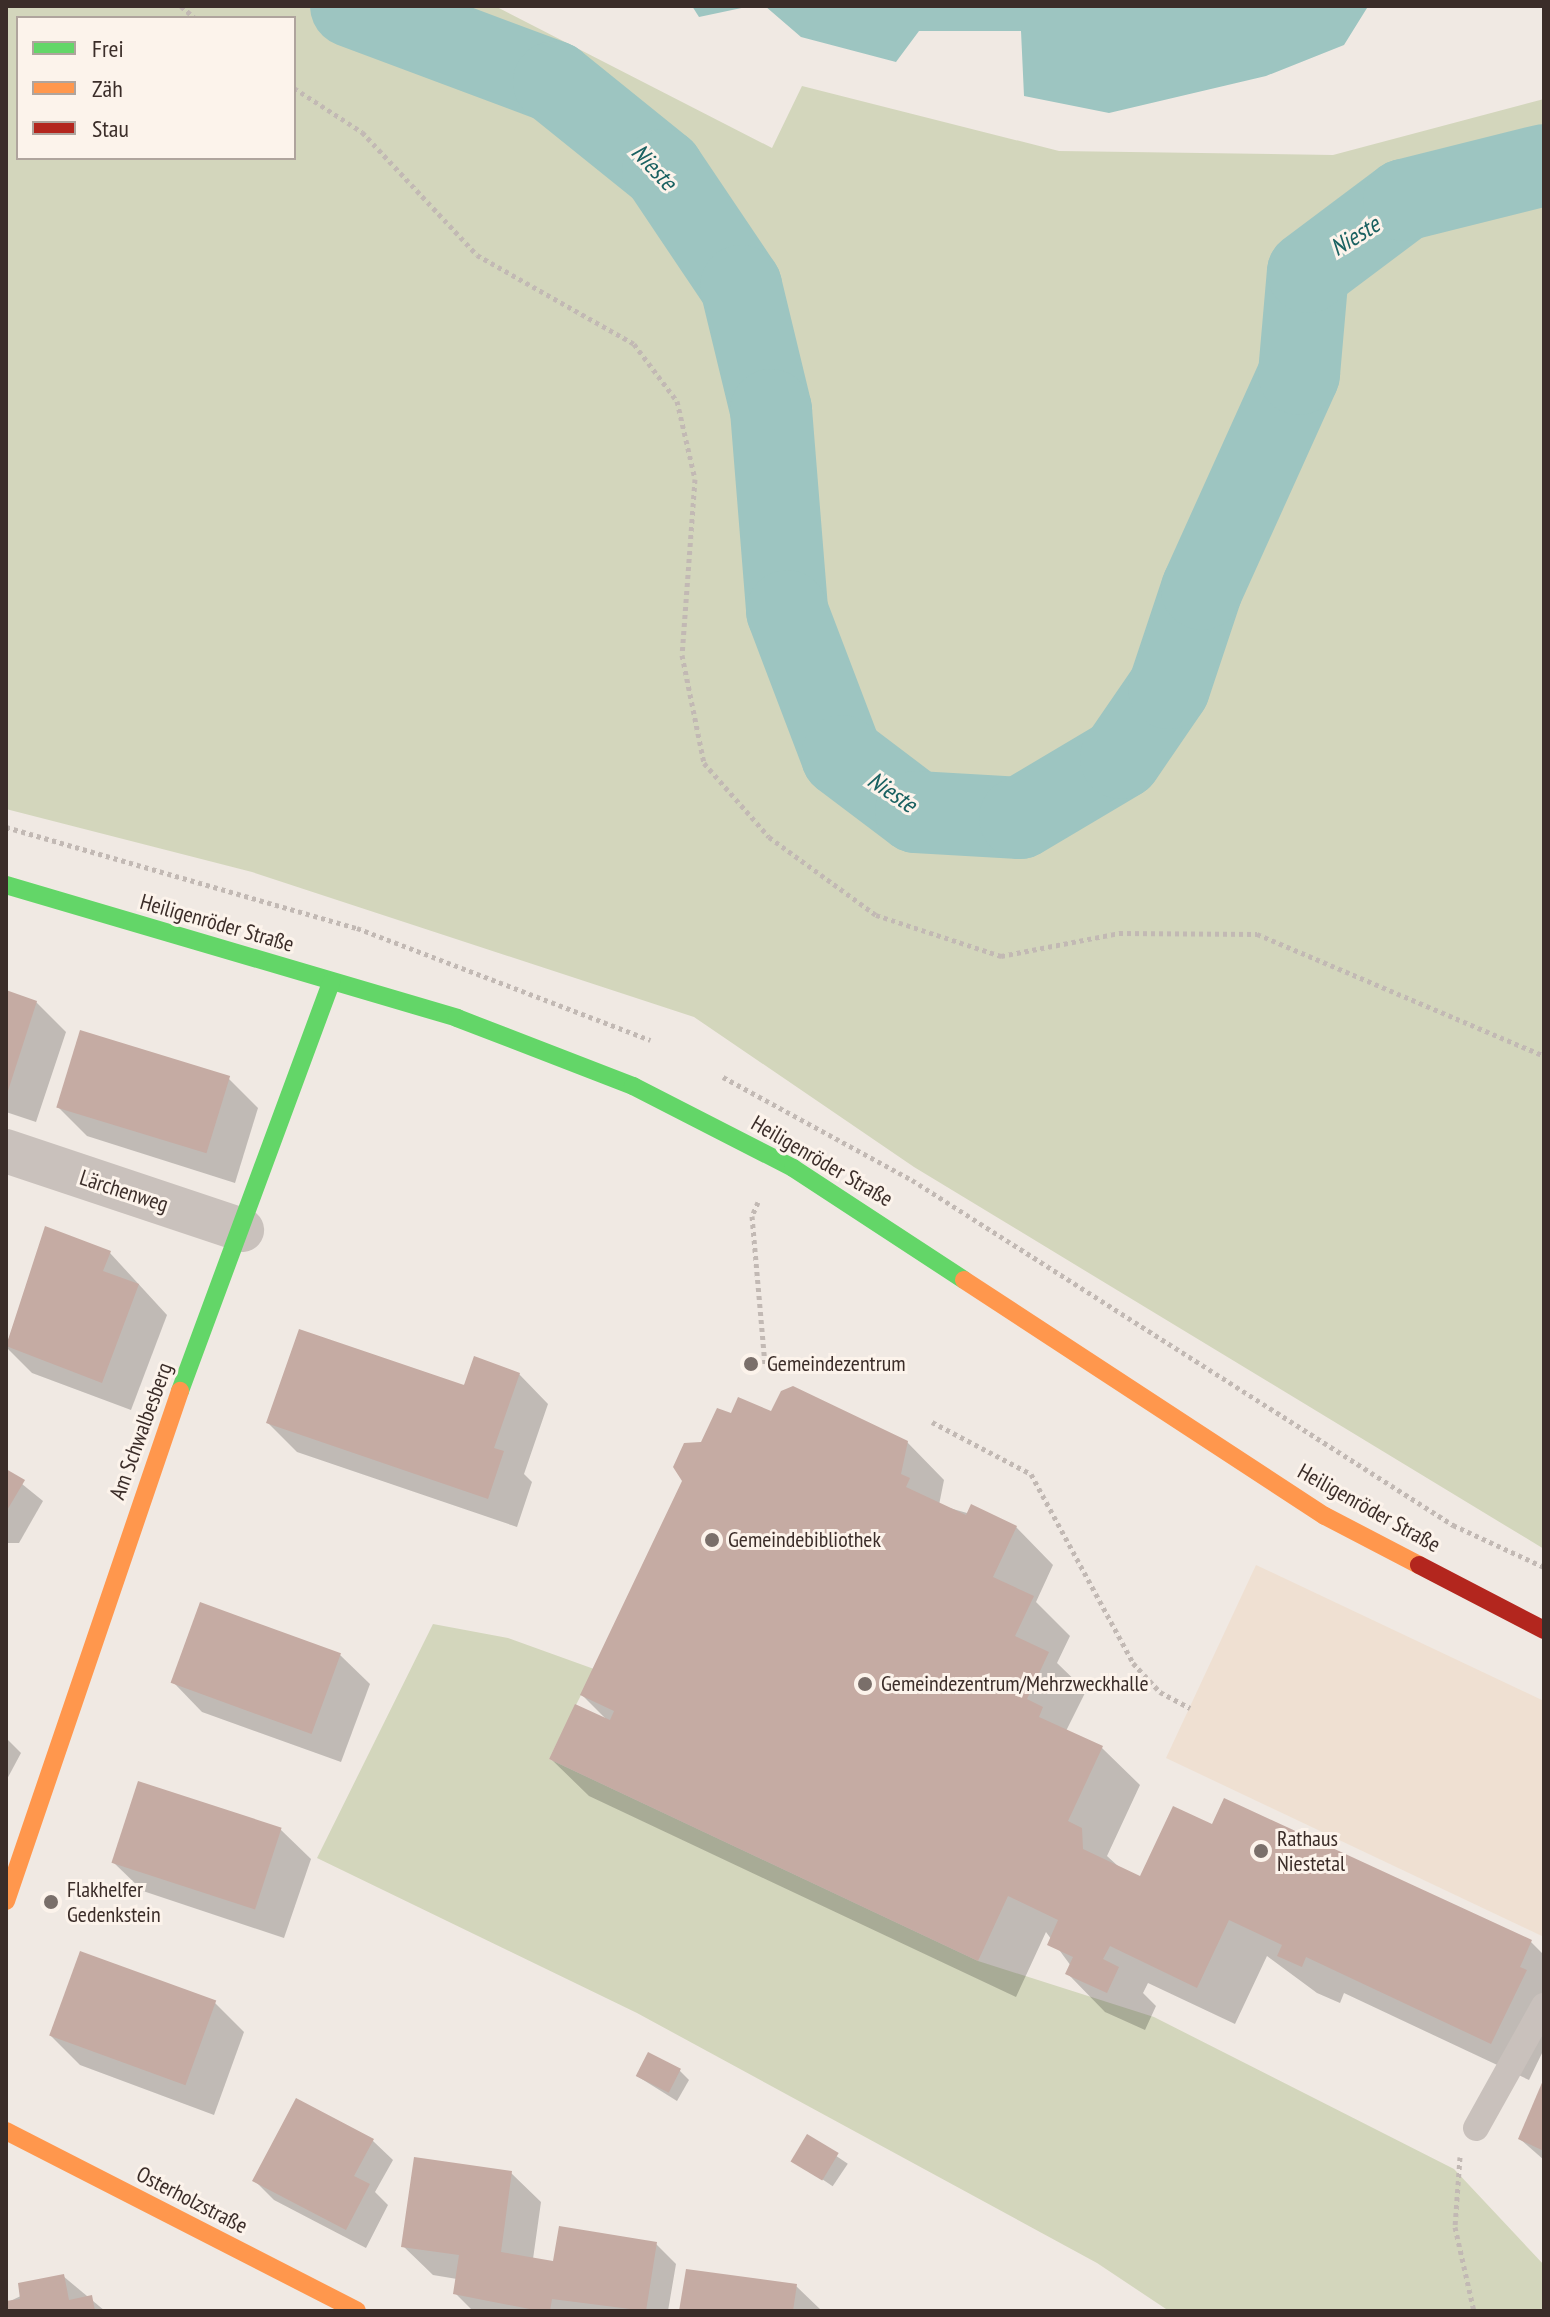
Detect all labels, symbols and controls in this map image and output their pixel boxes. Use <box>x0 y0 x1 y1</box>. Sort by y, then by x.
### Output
legend <box>16 16 296 160</box>
text: Frei <box>92 33 124 64</box>
text: Zäh <box>92 73 123 104</box>
text: Stau <box>92 113 129 144</box>
water label: Nieste <box>626 138 682 196</box>
water label: Nieste <box>1325 210 1385 262</box>
water label: Nieste <box>862 765 922 819</box>
street label: Heiligenröder Straße <box>137 888 297 958</box>
street label: Heiligenröder Straße <box>747 1110 897 1212</box>
street label: Lärchenweg <box>76 1164 172 1218</box>
place label: Gemeindezentrum <box>767 1351 906 1377</box>
marker: Gemeindezentrum <box>742 1355 760 1373</box>
street label: Am Schwalbesberg <box>104 1359 178 1503</box>
street label: Heiligenröder Straße <box>1293 1458 1445 1558</box>
place label: Gemeindebibliothek <box>728 1527 881 1553</box>
marker: Gemeindebibliothek <box>703 1531 721 1549</box>
place label: Gemeindezentrum/Mehrzweckhalle <box>881 1671 1149 1697</box>
marker: Gemeindezentrum/Mehrzweckhalle <box>856 1675 874 1693</box>
place label: Rathaus Niestetal <box>1277 1825 1345 1876</box>
marker: Rathaus Niestetal <box>1252 1842 1270 1860</box>
place label: Flakhelfer Gedenkstein <box>67 1876 161 1928</box>
marker: Flakhelfer Gedenkstein <box>42 1893 60 1911</box>
street label: Osterholzstraße <box>132 2161 252 2239</box>

